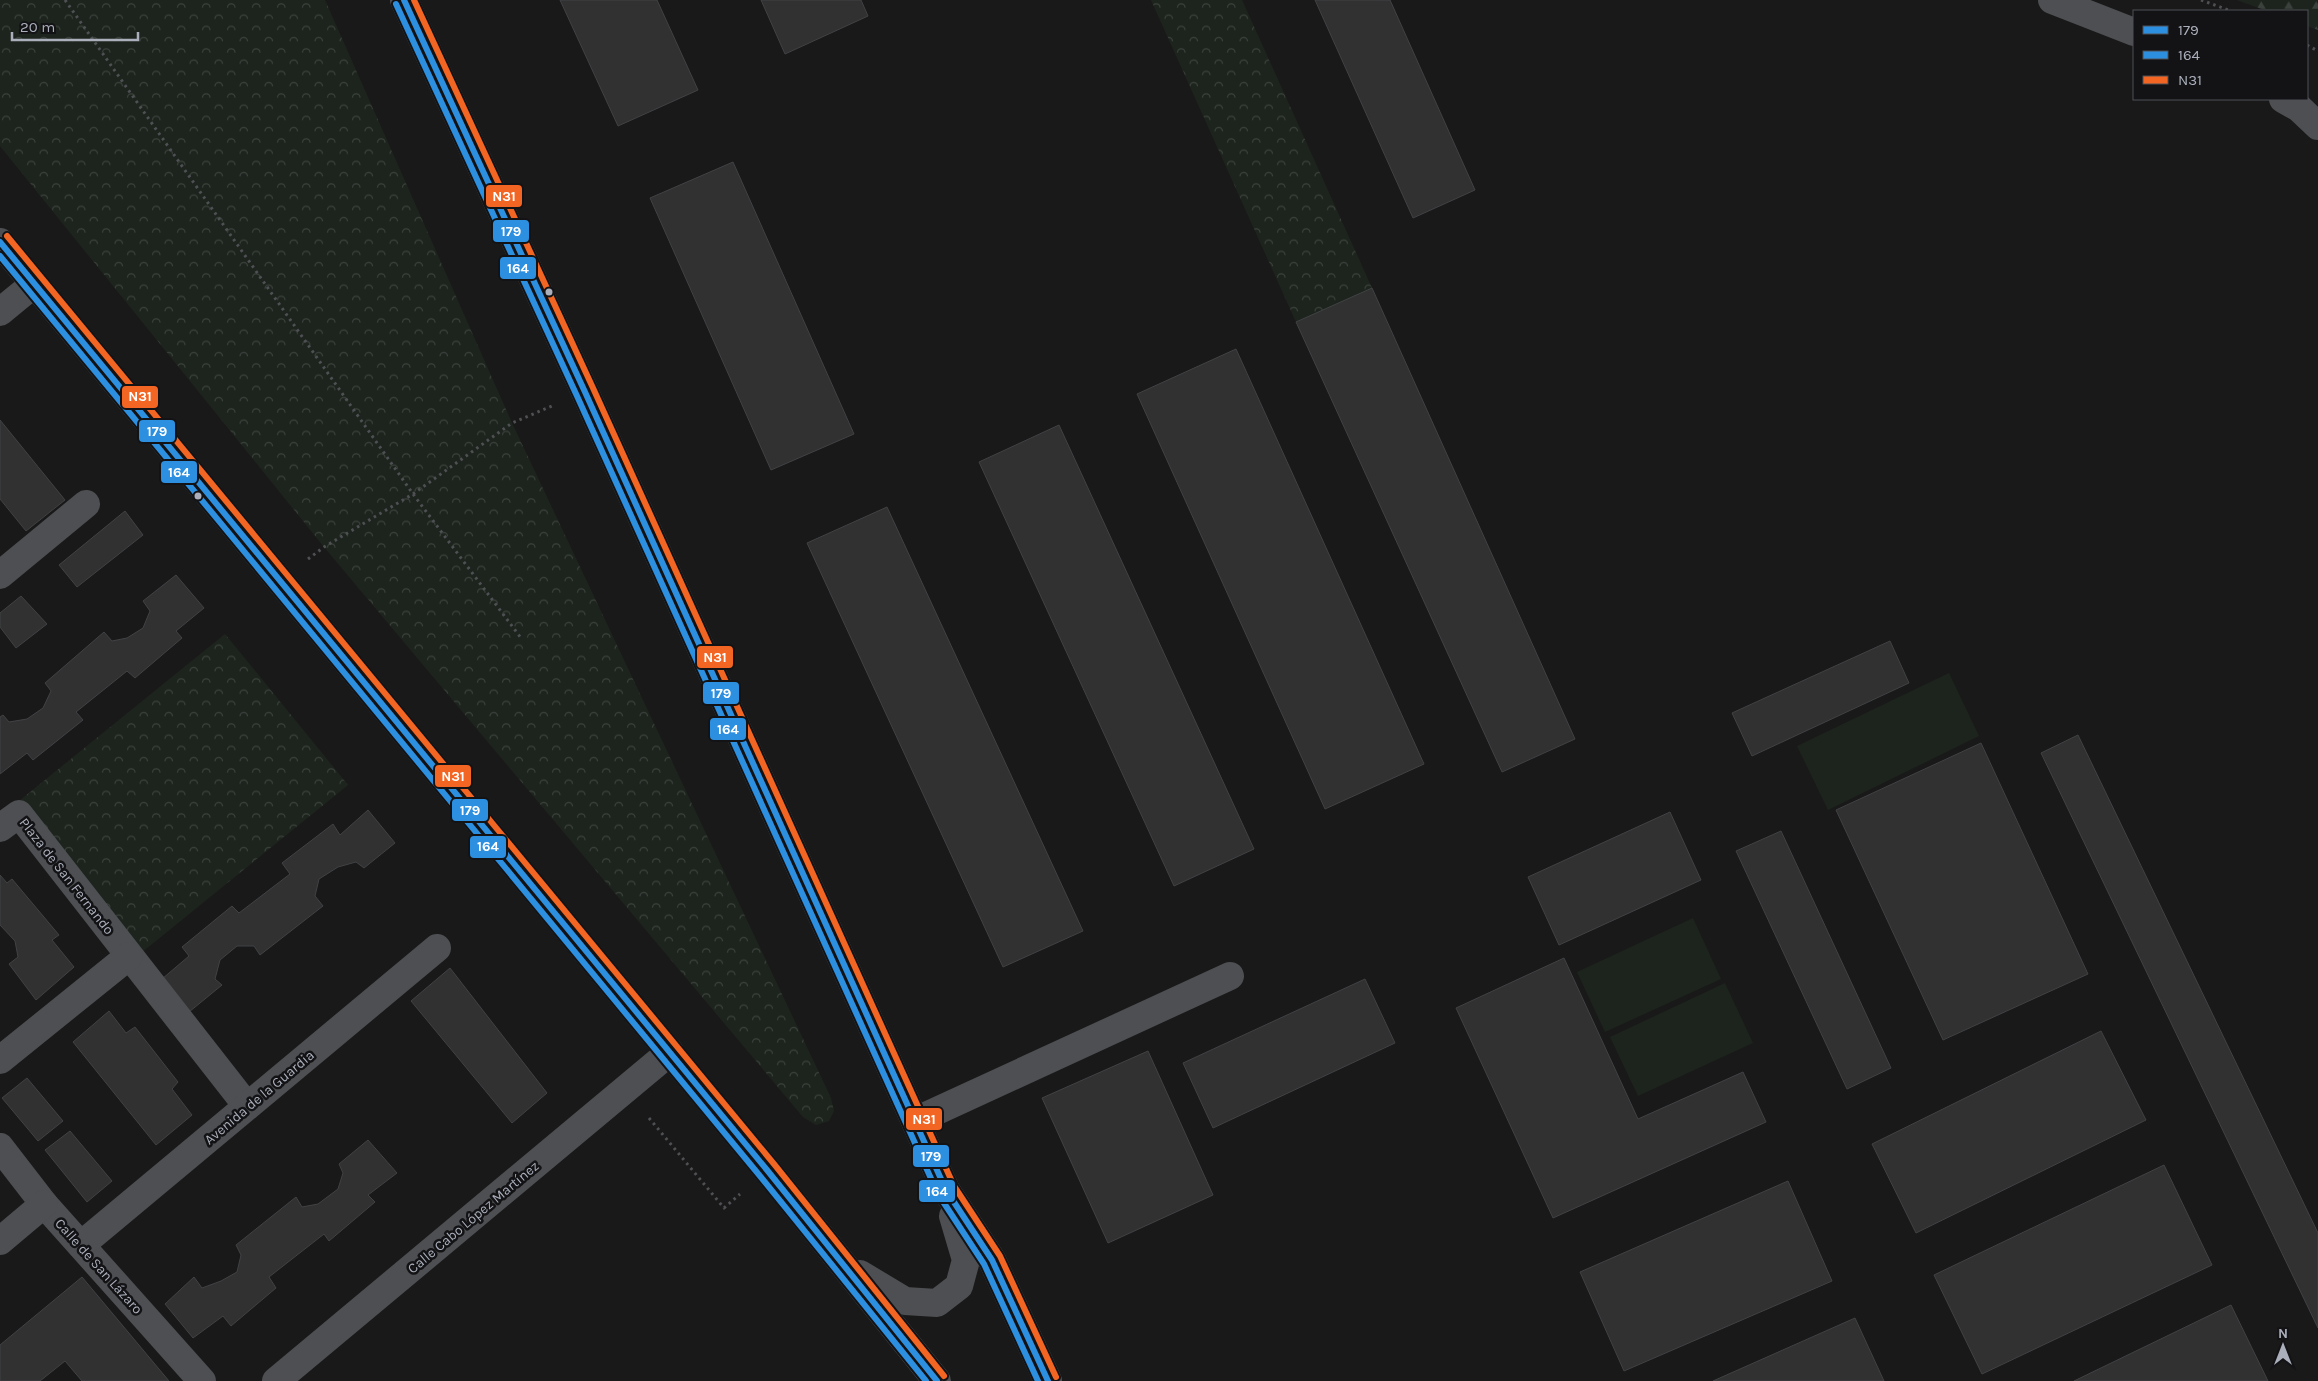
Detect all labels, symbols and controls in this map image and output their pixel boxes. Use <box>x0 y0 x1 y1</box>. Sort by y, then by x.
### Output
scale bar <box>12 10 139 42</box>
legend <box>2133 10 2308 100</box>
text: 20 m <box>20 18 55 36</box>
text: 179 <box>2178 21 2199 39</box>
text: 164 <box>2178 46 2201 64</box>
text: N31 <box>2178 71 2202 89</box>
line badge: N31 <box>485 184 523 208</box>
text: N31 <box>492 188 516 205</box>
line badge: 179 <box>492 219 530 243</box>
text: 179 <box>501 223 521 240</box>
line badge: 164 <box>499 256 537 280</box>
text: 164 <box>507 260 530 277</box>
unlabelled marker <box>544 287 554 297</box>
line badge: N31 <box>121 385 159 409</box>
text: N31 <box>128 388 152 405</box>
line badge: 179 <box>138 419 176 443</box>
text: 179 <box>147 423 167 440</box>
line badge: 164 <box>160 460 198 484</box>
text: 164 <box>168 464 191 481</box>
unlabelled marker <box>193 491 203 501</box>
line badge: N31 <box>696 645 734 669</box>
text: N31 <box>703 649 727 666</box>
line badge: 179 <box>702 681 740 705</box>
text: 179 <box>711 685 731 702</box>
line badge: 164 <box>709 717 747 741</box>
text: 164 <box>717 721 740 738</box>
line badge: N31 <box>434 764 472 788</box>
text: N31 <box>441 768 465 785</box>
line badge: 179 <box>451 798 489 822</box>
text: 179 <box>460 802 480 819</box>
street label: Plaza de San Fernando <box>16 815 117 938</box>
line badge: 164 <box>469 835 507 859</box>
text: 164 <box>477 838 500 855</box>
street label: Avenida de la Guardia <box>201 1046 318 1148</box>
line badge: N31 <box>905 1107 943 1131</box>
text: N31 <box>912 1111 936 1128</box>
line badge: 179 <box>912 1144 950 1168</box>
text: 179 <box>921 1148 941 1165</box>
street label: Calle Cabo López Martínez <box>404 1157 542 1277</box>
line badge: 164 <box>918 1179 956 1203</box>
text: 164 <box>926 1183 949 1200</box>
street label: Calle de San Lázaro <box>51 1215 146 1318</box>
north arrow <box>2258 1321 2308 1371</box>
text: N <box>2278 1325 2288 1342</box>

